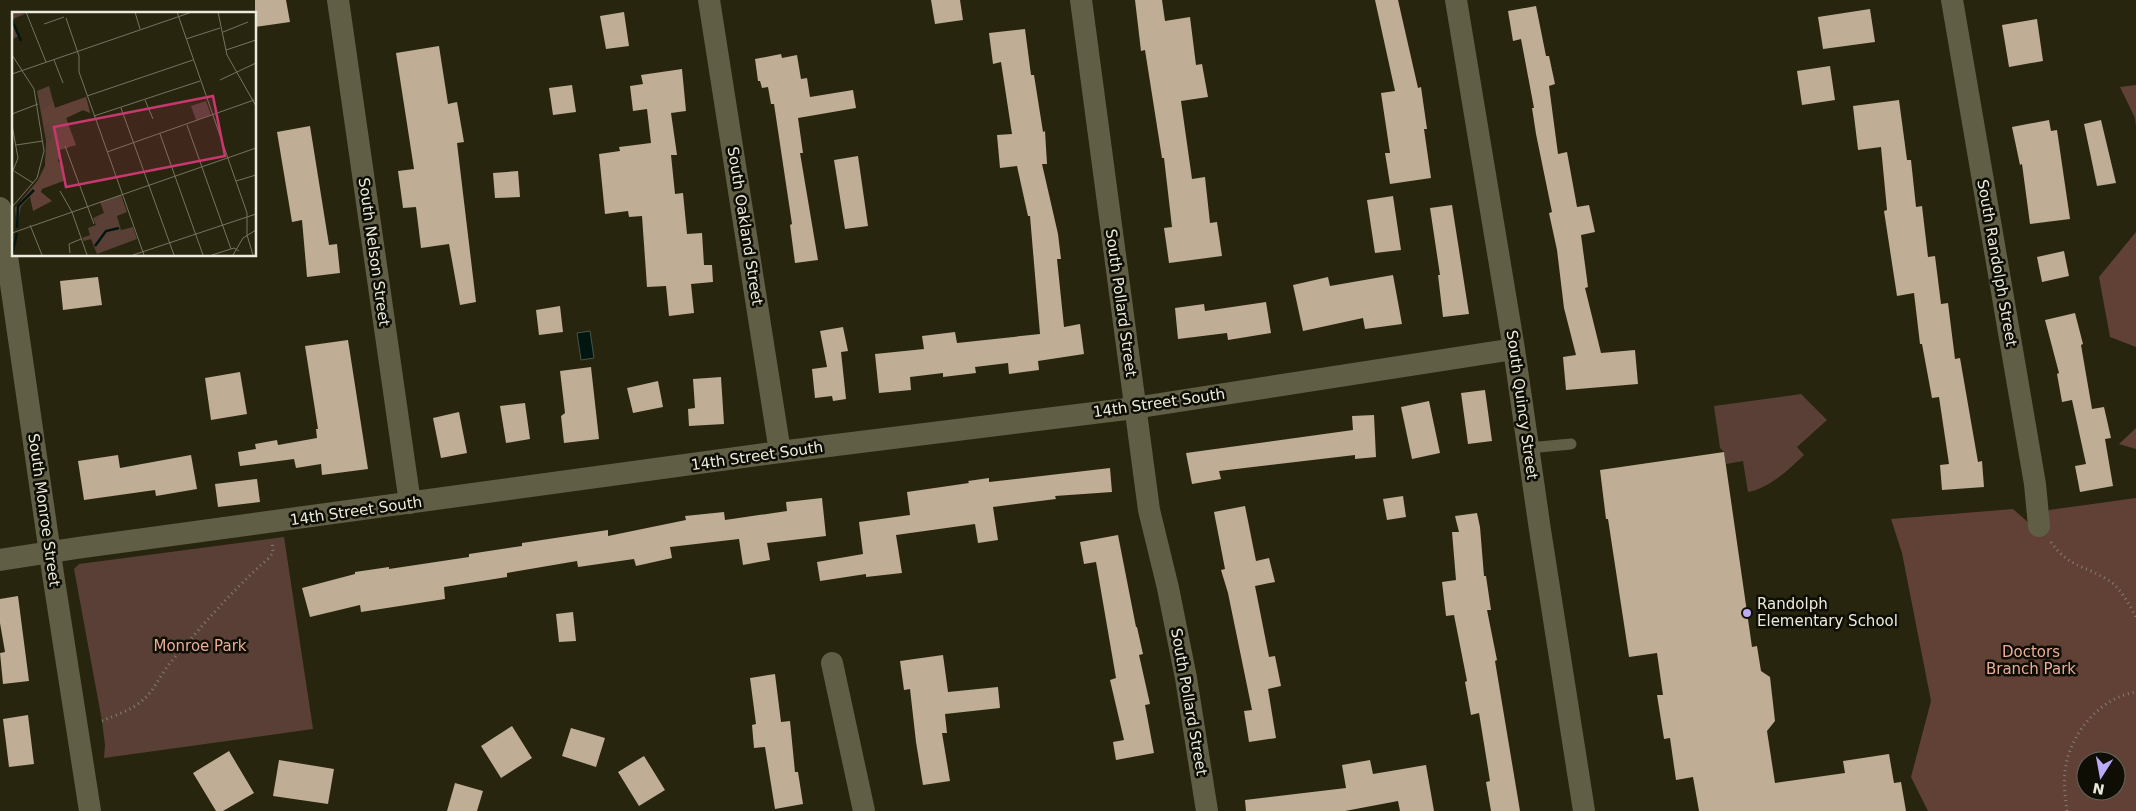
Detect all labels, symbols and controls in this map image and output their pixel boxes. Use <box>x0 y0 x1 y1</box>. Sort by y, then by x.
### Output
inset map <box>12 12 256 256</box>
street label: South Oakland Street <box>724 145 766 307</box>
street label: South Nelson Street <box>355 177 393 328</box>
street label: South Randolph Street <box>1973 178 2021 348</box>
street label: South Pollard Street <box>1102 228 1140 378</box>
street label: South Quincy Street <box>1503 329 1541 481</box>
street label: 14th Street South <box>1092 385 1226 421</box>
street label: South Monroe Street <box>24 432 64 588</box>
street label: 14th Street South <box>690 438 824 474</box>
street label: 14th Street South <box>289 493 423 529</box>
place label: Randolph Elementary School <box>1757 595 1898 630</box>
marker: Randolph Elementary School <box>1741 607 1753 619</box>
street label: South Pollard Street <box>1167 627 1211 777</box>
park label: Monroe Park <box>153 637 247 655</box>
park label: Doctors Branch Park <box>1986 643 2076 678</box>
north arrow <box>2076 751 2126 801</box>
text: N <box>2091 780 2106 798</box>

